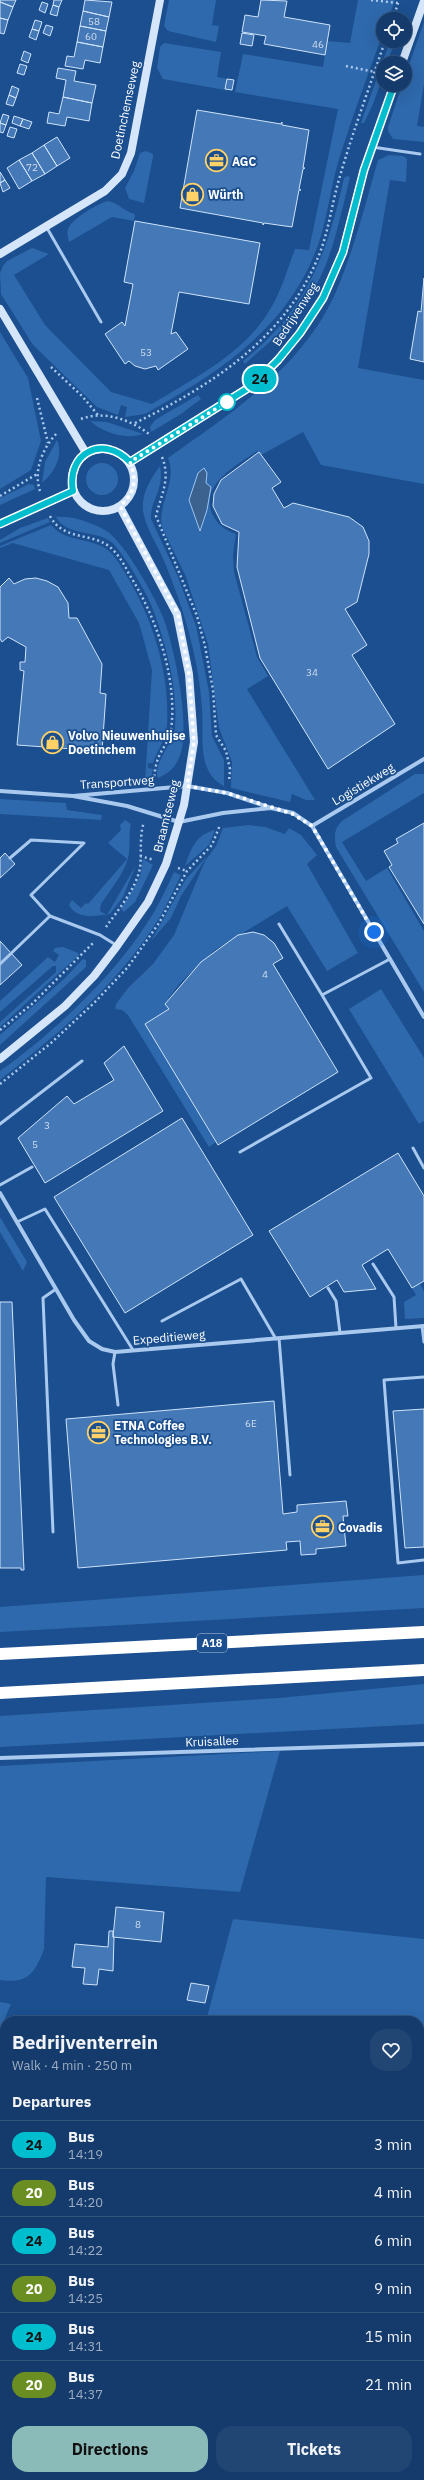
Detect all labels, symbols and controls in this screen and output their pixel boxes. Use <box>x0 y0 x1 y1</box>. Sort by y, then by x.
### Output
map controls <box>376 12 412 92</box>
button: locate <box>376 12 412 48</box>
house number: 58 <box>88 15 100 28</box>
house number: 60 <box>85 30 97 43</box>
house number: 46 <box>312 38 324 51</box>
button: layers <box>376 56 412 92</box>
street label: Doetinchemseweg <box>107 59 143 160</box>
office icon: AGC <box>203 148 229 174</box>
place label: AGC <box>232 154 256 169</box>
house number: 72 <box>26 161 38 174</box>
shop icon: Würth <box>179 181 205 207</box>
place label: Würth <box>208 187 243 202</box>
street label: Bedrijvenweg <box>269 279 322 349</box>
house number: 53 <box>140 346 152 359</box>
line badge: 24 <box>242 366 278 392</box>
text: 24 <box>252 370 268 388</box>
unlabelled marker <box>218 393 236 411</box>
house number: 34 <box>306 666 318 679</box>
place label: Volvo Nieuwenhuijse Doetinchem <box>68 728 186 757</box>
shop icon: Volvo Nieuwenhuijse Doetinchem <box>40 729 66 755</box>
street label: Logistiekweg <box>329 759 397 808</box>
street label: Transportweg <box>79 772 155 792</box>
street label: Braamtseweg <box>150 778 182 854</box>
your location <box>364 922 384 942</box>
house number: 4 <box>262 968 268 981</box>
house number: 3 <box>44 1119 50 1132</box>
house number: 5 <box>32 1138 38 1151</box>
street label: Expeditieweg <box>132 1326 206 1348</box>
house number: 6E <box>245 1417 257 1430</box>
place label: ETNA Coffee Technologies B.V. <box>114 1418 212 1447</box>
office icon: ETNA Coffee Technologies B.V. <box>86 1419 112 1445</box>
office icon: Covadis <box>310 1514 336 1540</box>
place label: Covadis <box>338 1520 382 1535</box>
road number: A18 <box>197 1634 227 1652</box>
street label: Kruisallee <box>185 1733 239 1749</box>
house number: 8 <box>135 1918 141 1931</box>
button: heart <box>370 2029 412 2071</box>
text: Bedrijventerrein <box>12 2030 158 2054</box>
text: Walk · 4 min · 250 m <box>12 2057 132 2074</box>
text: Departures <box>12 2092 91 2111</box>
text: Bus <box>68 2127 95 2146</box>
text: 3 min <box>374 2135 412 2154</box>
text: 24 <box>26 2136 42 2154</box>
text: 14:19 <box>68 2146 103 2163</box>
text: Bus <box>68 2175 95 2194</box>
text: 4 min <box>374 2183 412 2202</box>
text: 20 <box>26 2184 42 2202</box>
text: 14:20 <box>68 2194 103 2211</box>
text: Bus <box>68 2223 95 2242</box>
text: 6 min <box>374 2231 412 2250</box>
text: 24 <box>26 2232 42 2250</box>
text: 14:22 <box>68 2242 103 2259</box>
text: Bus <box>68 2271 95 2290</box>
text: 9 min <box>374 2279 412 2298</box>
text: 20 <box>26 2280 42 2298</box>
text: 14:25 <box>68 2290 103 2307</box>
text: Bus <box>68 2319 95 2338</box>
text: 15 min <box>365 2327 412 2346</box>
text: 24 <box>26 2328 42 2346</box>
text: 14:31 <box>68 2338 103 2355</box>
text: Bus <box>68 2367 95 2386</box>
text: 21 min <box>365 2375 412 2394</box>
text: 20 <box>26 2376 42 2394</box>
text: 14:37 <box>68 2386 103 2403</box>
button: Directions <box>12 2426 208 2472</box>
button: Tickets <box>216 2426 412 2472</box>

